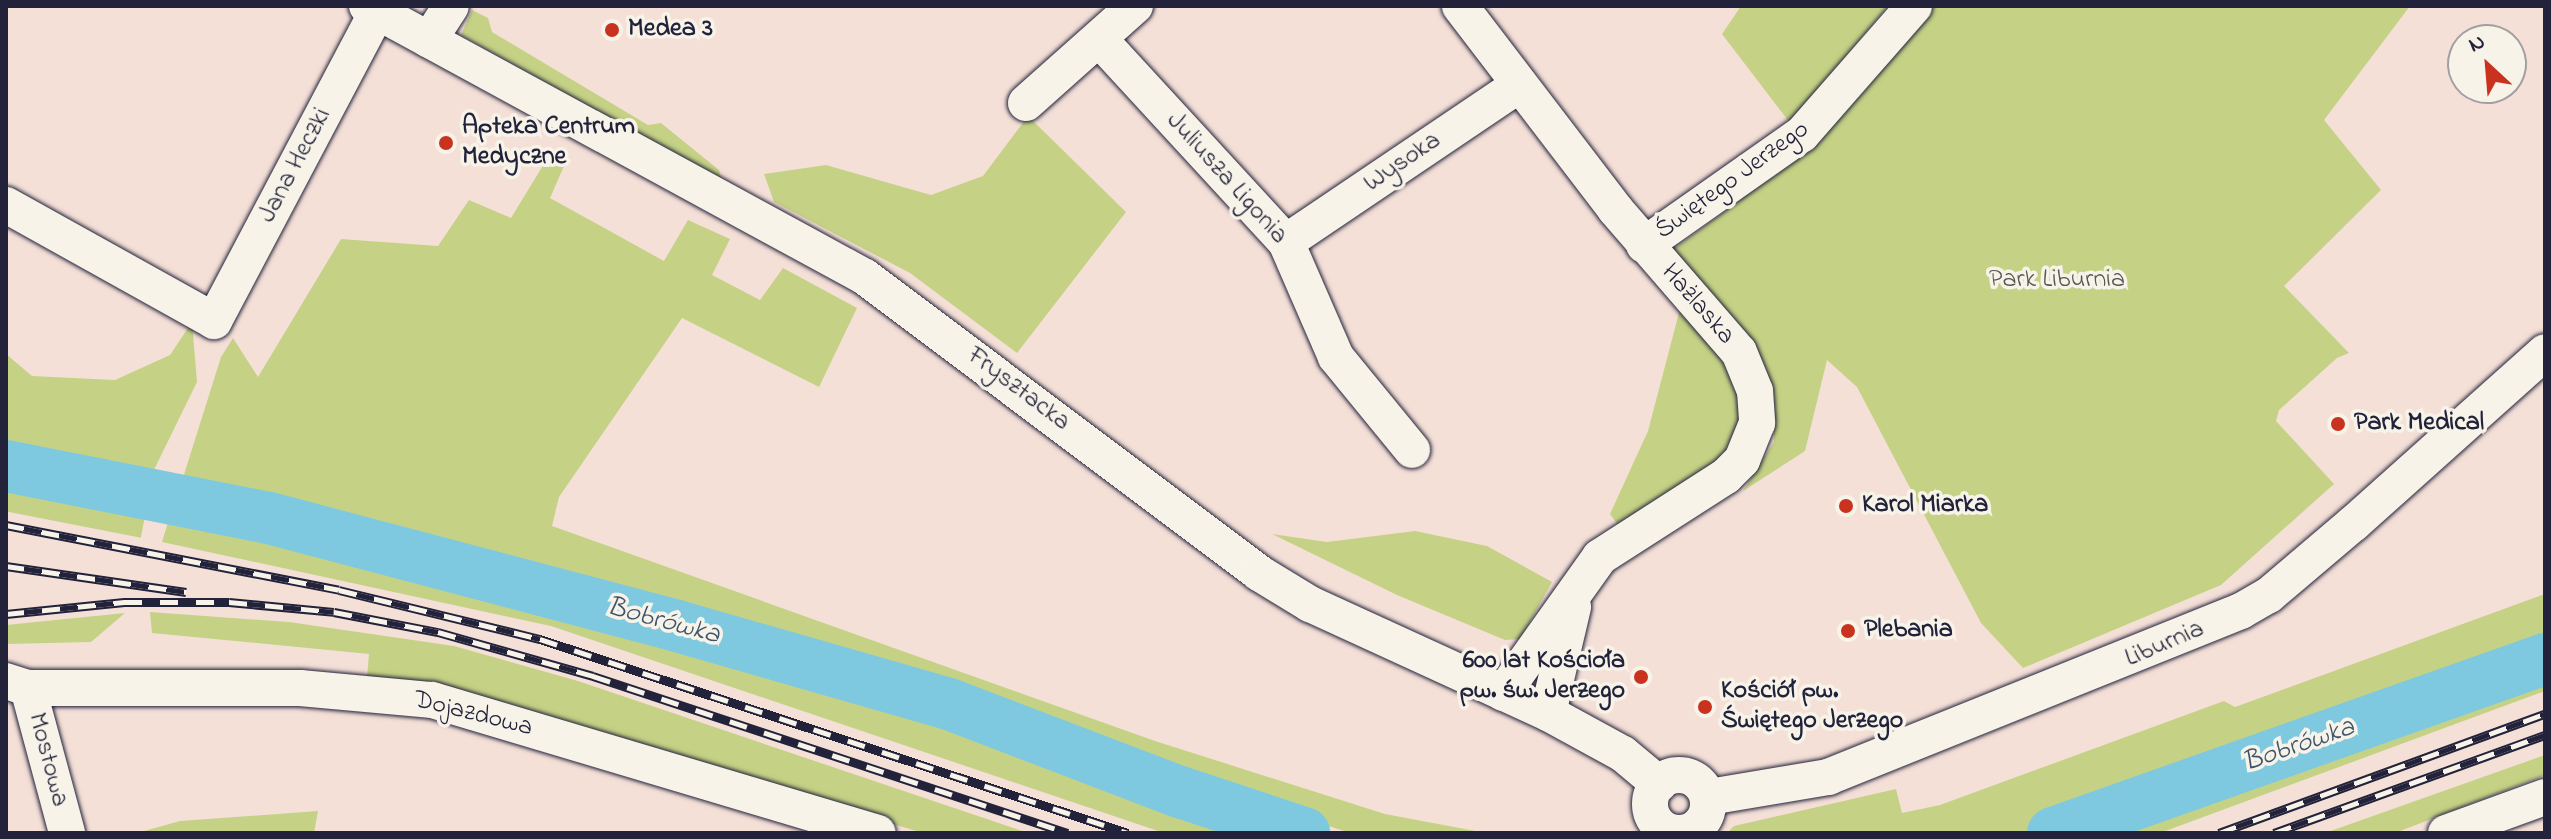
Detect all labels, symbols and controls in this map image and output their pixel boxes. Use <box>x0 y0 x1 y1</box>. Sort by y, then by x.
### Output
place label: Medea 3 <box>628 14 713 46</box>
marker: Medea 3 <box>603 21 621 39</box>
north arrow <box>2447 24 2527 104</box>
text: N <box>2464 27 2491 62</box>
street label: Jana Heczki <box>253 103 339 229</box>
street label: Juliusza Ligonia <box>1159 106 1293 252</box>
place label: Apteka Centrum Medyczne <box>462 112 635 174</box>
street label: Świętego Jerzego <box>1650 115 1816 247</box>
street label: Wysoka <box>1359 126 1447 200</box>
marker: Apteka Centrum Medyczne <box>437 134 455 152</box>
street label: Hażlaska <box>1653 258 1741 352</box>
park label: Park Liburnia <box>1989 265 2125 297</box>
street label: Frysztacka <box>960 341 1076 439</box>
place label: Park Medical <box>2354 408 2484 440</box>
marker: Park Medical <box>2329 415 2347 433</box>
place label: Karol Miarka <box>1862 490 1988 522</box>
marker: Karol Miarka <box>1837 497 1855 515</box>
water label: Bobrówka <box>603 591 723 653</box>
place label: Plebania <box>1864 615 1953 647</box>
street label: Liburnia <box>2121 615 2209 675</box>
marker: Plebania <box>1839 622 1857 640</box>
place label: 600 lat Kościoła pw. św. Jerzego <box>1460 646 1625 708</box>
marker: 600 lat Kościoła pw. św. Jerzego <box>1632 668 1650 686</box>
place label: Kościół pw. Świętego Jerzego <box>1721 676 1903 738</box>
street label: Dojazdowa <box>410 685 536 745</box>
marker: Kościół pw. Świętego Jerzego <box>1696 698 1714 716</box>
street label: Mostowa <box>20 710 74 810</box>
water label: Bobrówka <box>2239 711 2359 781</box>

